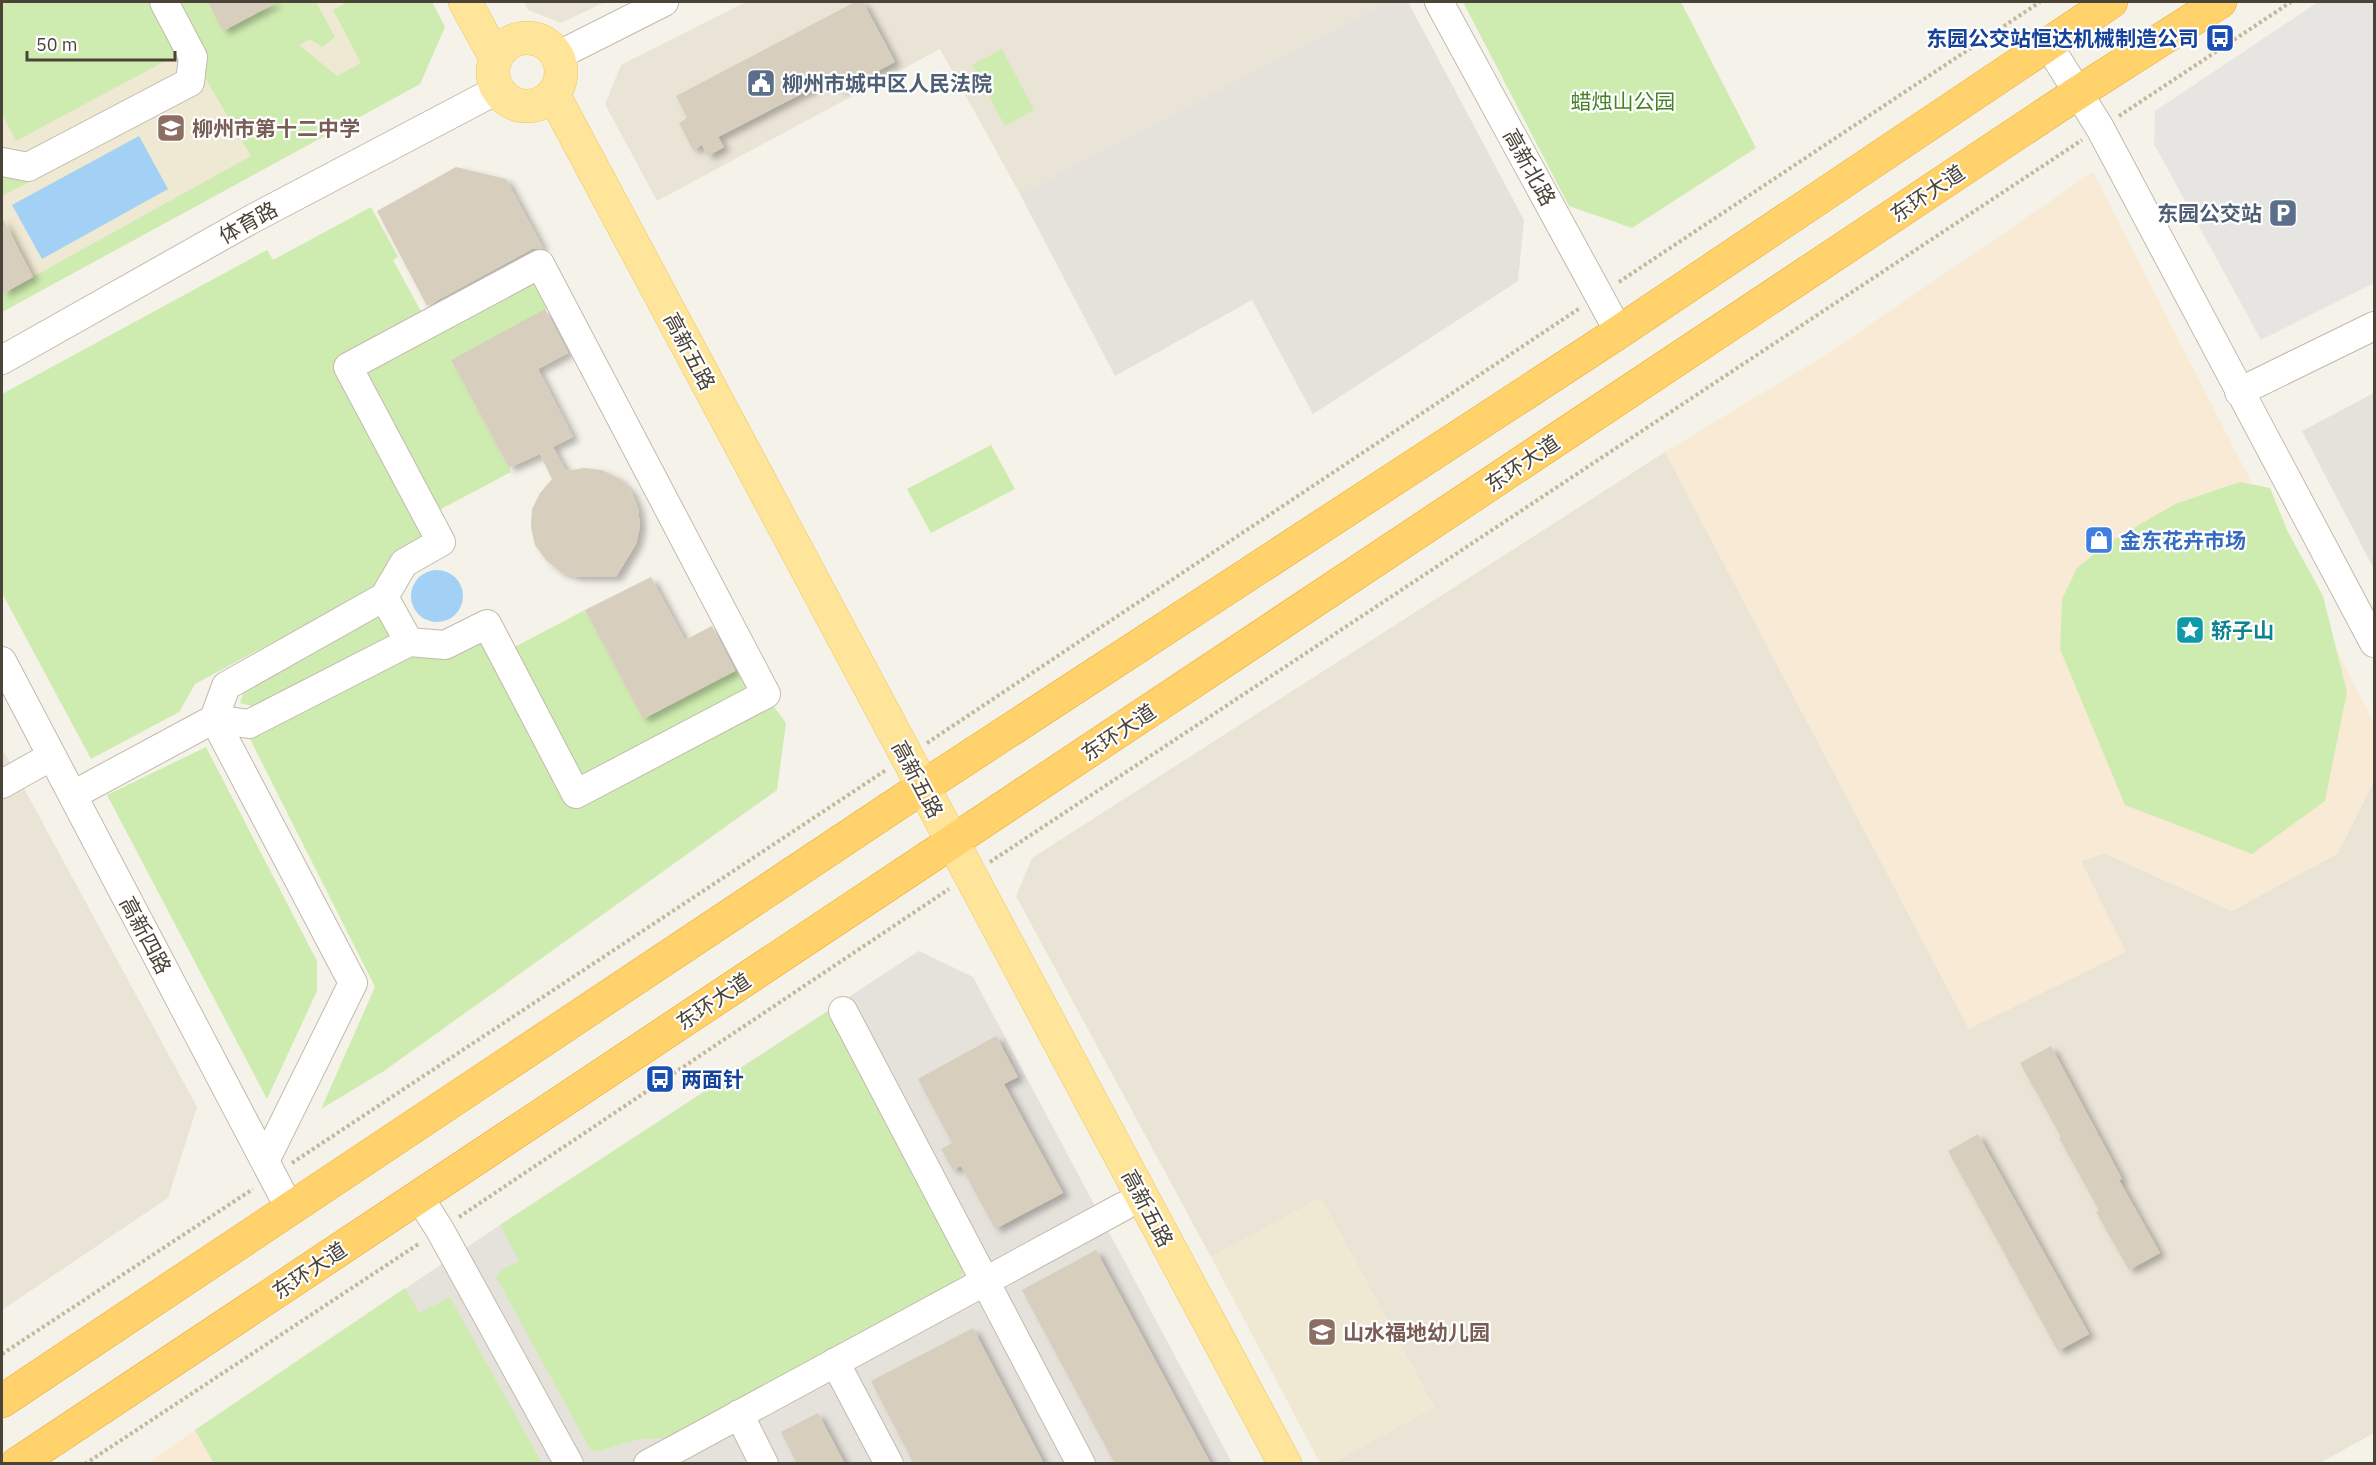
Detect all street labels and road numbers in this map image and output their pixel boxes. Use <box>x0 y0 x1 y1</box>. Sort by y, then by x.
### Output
street label: 高新北路 <box>1497 123 1563 211</box>
street label: 东环大道 <box>1884 158 1970 228</box>
street label: 体育路 <box>214 194 282 250</box>
street label: 高新五路 <box>658 307 722 395</box>
street label: 东环大道 <box>1479 428 1565 498</box>
street label: 东环大道 <box>1075 697 1161 767</box>
street label: 高新五路 <box>886 735 950 823</box>
street label: 高新四路 <box>114 891 178 979</box>
street label: 东环大道 <box>670 966 756 1036</box>
street label: 高新五路 <box>1116 1164 1180 1252</box>
street label: 东环大道 <box>266 1235 352 1305</box>

